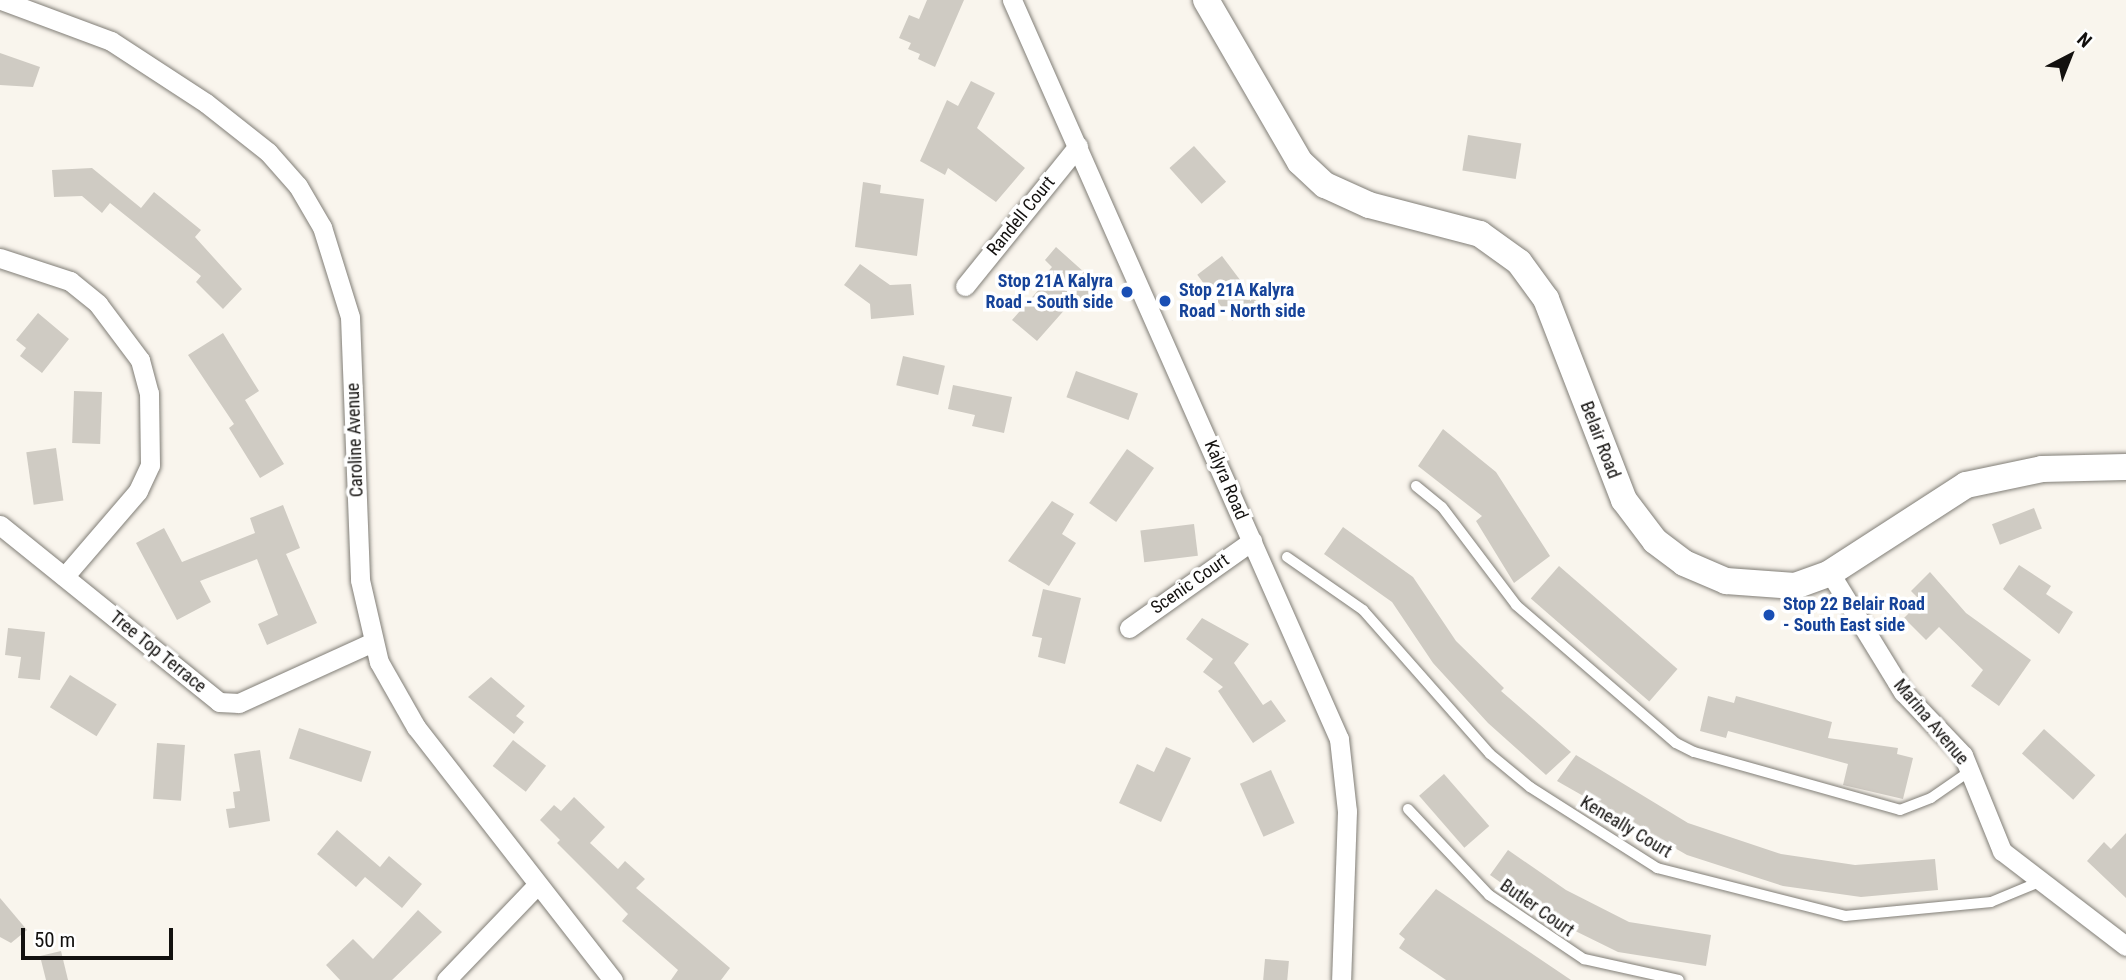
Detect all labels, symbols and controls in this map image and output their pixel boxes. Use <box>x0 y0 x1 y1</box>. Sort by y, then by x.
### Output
north arrow <box>2035 21 2105 91</box>
text: N <box>2072 28 2096 52</box>
street label: Randell Court <box>982 172 1060 260</box>
place label: Stop 21A Kalyra Road - South side <box>986 271 1113 314</box>
place label: Stop 21A Kalyra Road - North side <box>1179 280 1305 322</box>
marker: Stop 21A Kalyra Road - South side <box>1119 284 1135 300</box>
marker: Stop 21A Kalyra Road - North side <box>1157 293 1173 309</box>
street label: Caroline Avenue <box>342 382 368 498</box>
street label: Belair Road <box>1575 398 1625 482</box>
street label: Kalyra Road <box>1200 437 1252 523</box>
street label: Scenic Court <box>1147 549 1233 619</box>
place label: Stop 22 Belair Road - South East side <box>1783 594 1925 636</box>
street label: Tree Top Terrace <box>105 606 211 698</box>
marker: Stop 22 Belair Road - South East side <box>1761 607 1777 623</box>
street label: Marina Avenue <box>1889 675 1973 769</box>
street label: Keneally Court <box>1576 791 1676 863</box>
street label: Butler Court <box>1496 875 1578 941</box>
scale bar <box>24 914 177 958</box>
text: 50 m <box>34 928 75 952</box>

